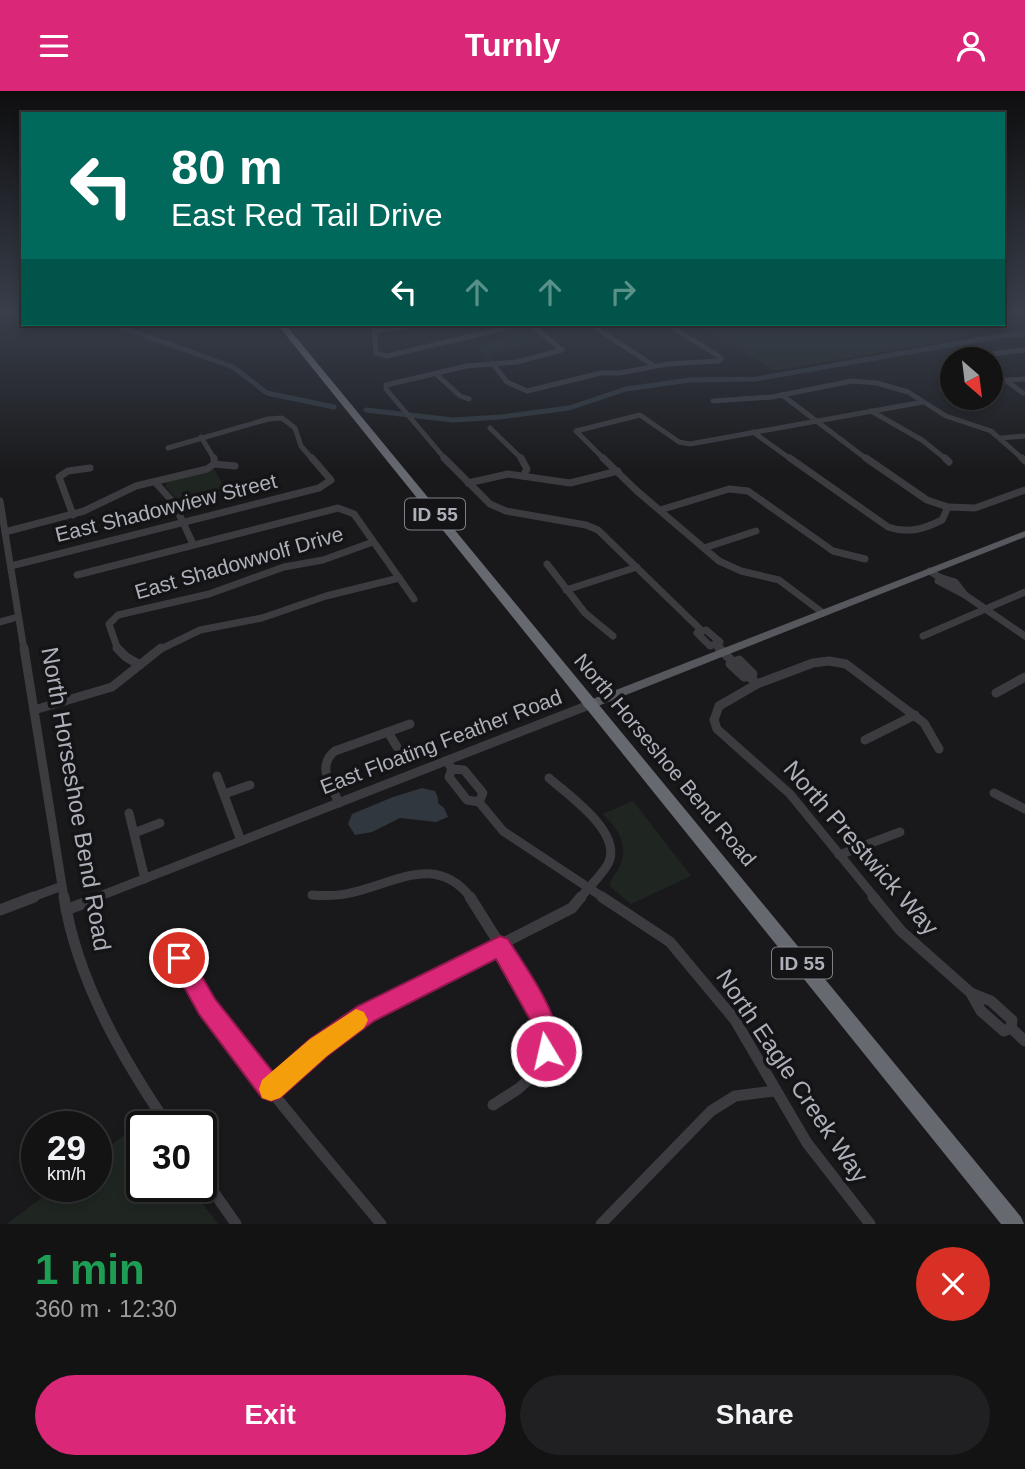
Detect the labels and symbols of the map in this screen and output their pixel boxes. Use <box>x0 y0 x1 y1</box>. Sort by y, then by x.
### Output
north arrow <box>940 347 1003 409</box>
street label: East Shadowview Street <box>53 469 279 546</box>
road number: ID 55 <box>405 499 465 529</box>
street label: East Shadowwolf Drive <box>132 522 346 603</box>
street label: North Horseshoe Bend Road <box>36 645 117 953</box>
street label: North Horseshoe Bend Road <box>570 649 761 870</box>
street label: East Floating Feather Road <box>317 685 565 798</box>
street label: North Prestwick Way <box>778 755 944 940</box>
pin <box>149 928 209 988</box>
road number: ID 55 <box>772 947 832 979</box>
street label: North Eagle Creek Way <box>711 964 874 1187</box>
position arrow <box>509 1014 583 1088</box>
speed limit sign: 30 <box>126 1111 217 1202</box>

